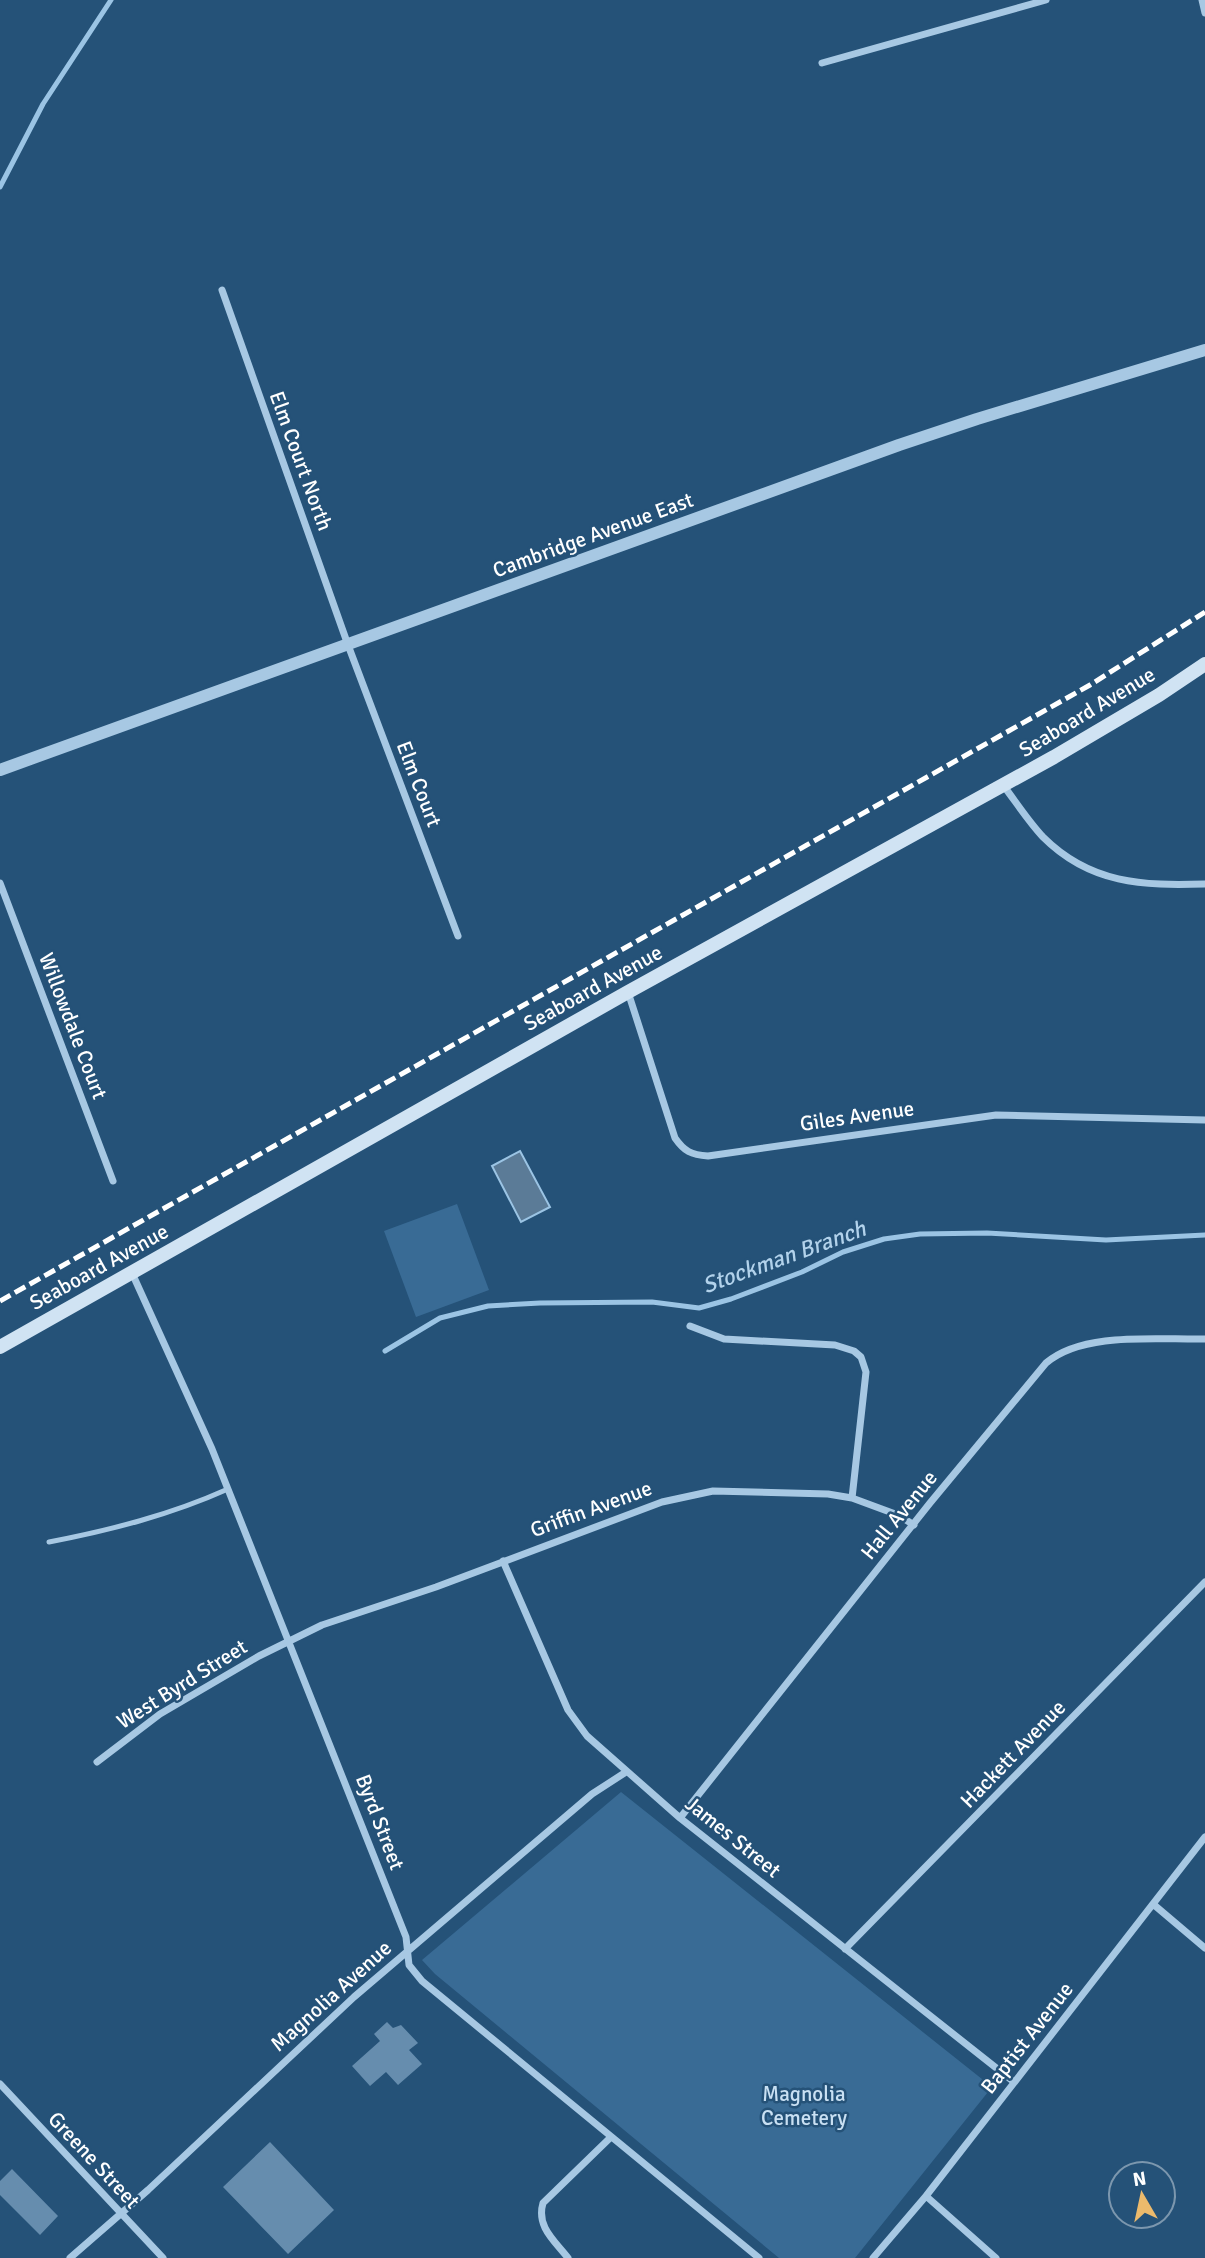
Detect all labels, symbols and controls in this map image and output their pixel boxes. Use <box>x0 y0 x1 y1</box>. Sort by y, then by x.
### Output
street label: Elm Court North <box>264 388 338 534</box>
street label: Cambridge Avenue East <box>489 487 697 583</box>
street label: Seaboard Avenue <box>1014 661 1160 763</box>
street label: Elm Court <box>391 737 447 831</box>
street label: Seaboard Avenue <box>519 939 667 1037</box>
street label: Willowdale Court <box>33 949 113 1103</box>
street label: Giles Avenue <box>798 1095 916 1137</box>
water label: Stockman Branch <box>698 1213 871 1300</box>
street label: Seaboard Avenue <box>25 1218 173 1316</box>
street label: Hall Avenue <box>855 1465 943 1565</box>
street label: Griffin Avenue <box>527 1475 655 1543</box>
street label: West Byrd Street <box>112 1634 252 1734</box>
street label: Hackett Avenue <box>955 1695 1071 1813</box>
street label: Byrd Street <box>350 1771 410 1873</box>
street label: James Street <box>680 1791 786 1883</box>
street label: Magnolia Avenue <box>265 1935 397 2057</box>
street label: Baptist Avenue <box>975 1977 1079 2099</box>
park label: Magnolia Cemetery <box>761 2081 847 2131</box>
street label: Greene Street <box>42 2106 146 2214</box>
north arrow <box>1107 2160 1177 2230</box>
text: N <box>1131 2166 1148 2192</box>

